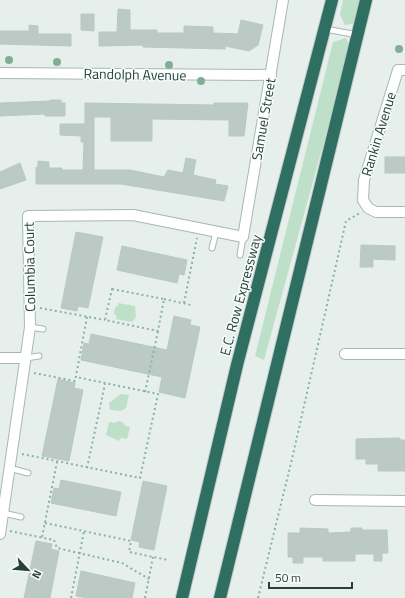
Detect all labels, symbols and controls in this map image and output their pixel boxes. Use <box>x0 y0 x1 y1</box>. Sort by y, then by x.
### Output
street label: Randolph Avenue <box>83 63 187 85</box>
street label: Samuel Street <box>245 76 281 162</box>
street label: Rankin Avenue <box>355 89 401 179</box>
street label: Columbia Court <box>18 222 40 312</box>
street label: E.C. Row Expressway <box>214 232 266 358</box>
north arrow <box>8 550 48 590</box>
scale bar <box>269 564 352 590</box>
text: N <box>28 567 46 581</box>
text: 50 m <box>275 568 301 587</box>

